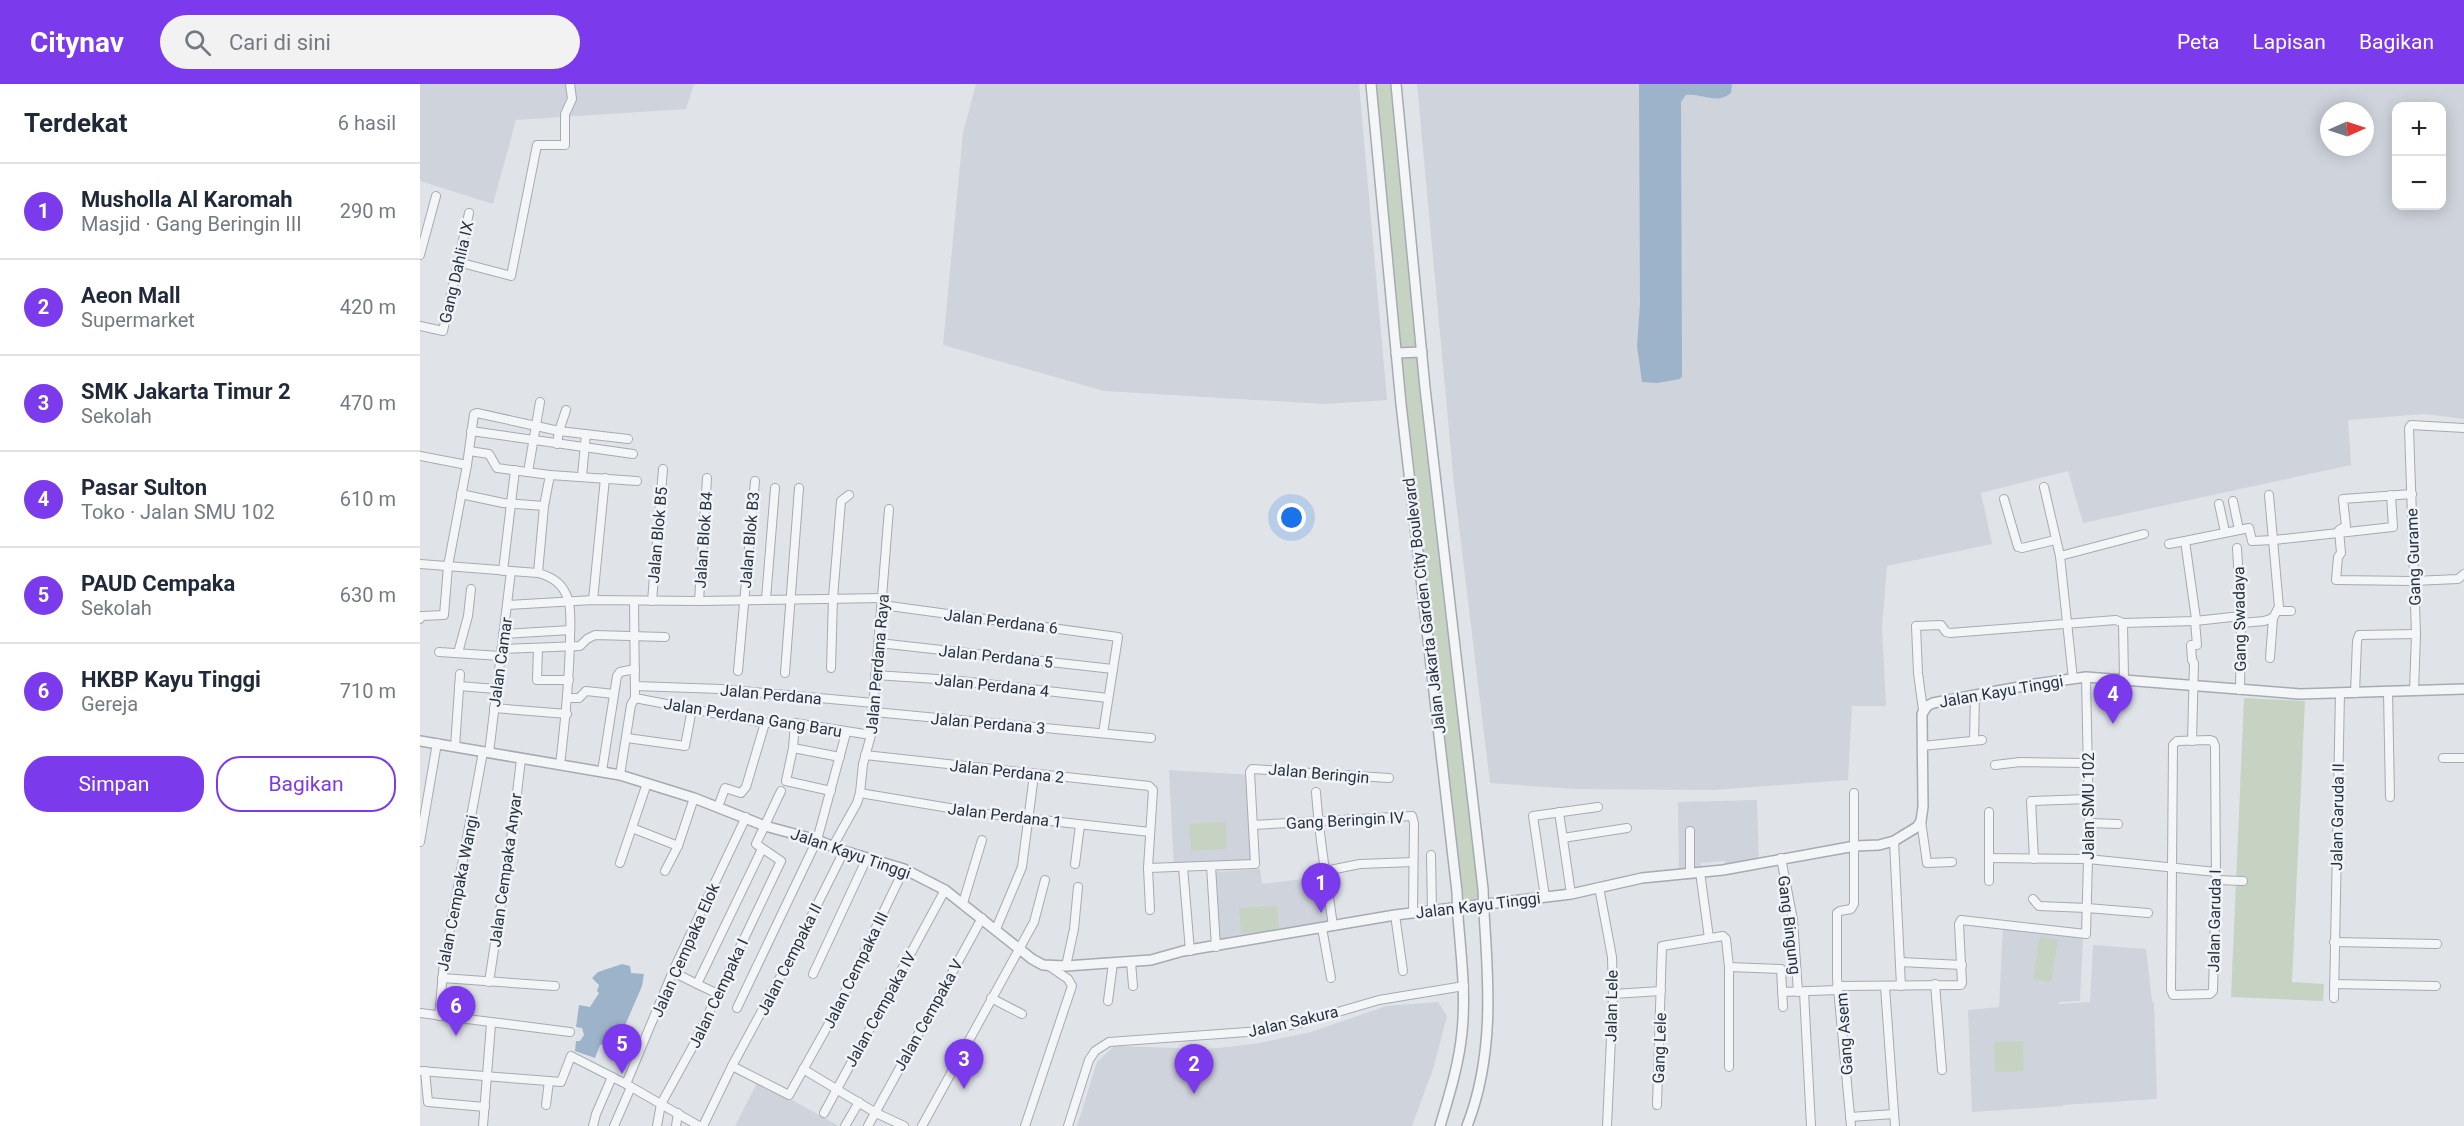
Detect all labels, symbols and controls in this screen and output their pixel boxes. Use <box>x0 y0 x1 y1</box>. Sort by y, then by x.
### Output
search box <box>160 15 580 69</box>
text: Citynav <box>30 26 124 59</box>
icon: search <box>181 26 214 59</box>
text: Cari di sini <box>229 30 331 55</box>
text: Peta <box>2177 30 2219 54</box>
text: Lapisan <box>2252 30 2326 54</box>
text: Bagikan <box>2359 30 2434 54</box>
north arrow <box>2320 102 2374 156</box>
map controls <box>2392 102 2446 210</box>
button: + <box>2392 102 2446 156</box>
text: Terdekat <box>24 108 128 138</box>
text: 6 hasil <box>338 111 396 135</box>
button: − <box>2392 156 2446 210</box>
text: Musholla Al Karomah <box>81 187 293 212</box>
text: 1 <box>38 199 49 223</box>
text: 290 m <box>340 199 396 223</box>
text: Masjid · Gang Beringin III <box>81 212 302 236</box>
street label: Gang Dahlia IX <box>435 219 477 325</box>
text: Aeon Mall <box>81 283 181 308</box>
text: 2 <box>38 295 49 319</box>
text: 420 m <box>340 295 396 319</box>
text: Supermarket <box>81 308 195 332</box>
text: SMK Jakarta Timur 2 <box>81 379 291 404</box>
text: 3 <box>38 391 49 415</box>
text: 470 m <box>340 391 396 415</box>
text: Sekolah <box>81 404 152 428</box>
text: Pasar Sulton <box>81 475 207 500</box>
street label: Jalan Jakarta Garden City Boulevard <box>1399 477 1450 735</box>
street label: Jalan Blok B5 <box>644 486 671 584</box>
text: 4 <box>38 487 49 511</box>
text: 610 m <box>340 487 396 511</box>
street label: Jalan Blok B4 <box>691 491 716 589</box>
street label: Jalan Blok B3 <box>736 491 763 589</box>
text: Toko · Jalan SMU 102 <box>81 500 275 524</box>
your location <box>1277 503 1306 532</box>
street label: Gang Gurame <box>2402 508 2425 606</box>
street label: Gang Swadaya <box>2229 566 2250 672</box>
text: PAUD Cempaka <box>81 571 235 596</box>
text: 5 <box>38 583 49 607</box>
text: 630 m <box>340 583 396 607</box>
street label: Jalan Perdana Raya <box>862 593 893 735</box>
text: Sekolah <box>81 596 152 620</box>
street label: Jalan Perdana 6 <box>943 605 1059 638</box>
street label: Jalan Camar <box>485 616 516 708</box>
street label: Jalan Perdana 5 <box>938 641 1054 672</box>
text: HKBP Kayu Tinggi <box>81 667 261 692</box>
street label: Jalan Perdana 4 <box>934 670 1050 701</box>
street label: Jalan Kayu Tinggi <box>1938 671 2065 712</box>
pin: 4 <box>2094 674 2132 724</box>
text: 6 <box>38 679 49 703</box>
text: 710 m <box>340 679 396 703</box>
street label: Jalan Perdana <box>719 681 823 708</box>
text: Gereja <box>81 692 138 716</box>
street label: Jalan Perdana Gang Baru <box>662 694 843 741</box>
street label: Jalan Perdana 3 <box>930 709 1046 738</box>
street label: Jalan SMU 102 <box>2079 752 2098 860</box>
button: Simpan <box>24 756 204 812</box>
button: Bagikan <box>216 756 396 812</box>
street label: Jalan Perdana 2 <box>949 756 1065 787</box>
street label: Jalan Beringin <box>1268 760 1370 787</box>
street label: Jalan Garuda II <box>2327 763 2348 871</box>
street label: Jalan Cempaka Anyar <box>485 791 526 948</box>
street label: Jalan Perdana 1 <box>947 799 1063 832</box>
street label: Gang Beringin IV <box>1286 808 1405 833</box>
street label: Jalan Cempaka Wangi <box>433 813 482 973</box>
street label: Jalan Kayu Tinggi <box>788 824 913 883</box>
pin: 1 <box>1302 864 1340 913</box>
street label: Jalan Garuda I <box>2204 869 2225 973</box>
street label: Gang Bingung <box>1774 874 1805 976</box>
street label: Jalan Cempaka Elok <box>647 880 724 1020</box>
street label: Jalan Kayu Tinggi <box>1415 888 1542 923</box>
street label: Jalan Cempaka II <box>753 900 826 1018</box>
street label: Jalan Cempaka III <box>819 909 892 1032</box>
street label: Jalan Cempaka I <box>685 935 752 1051</box>
street label: Jalan Cempaka IV <box>841 948 920 1070</box>
street label: Jalan Cempaka V <box>890 956 967 1074</box>
street label: Jalan Lele <box>1601 970 1622 1042</box>
pin: 6 <box>436 986 476 1036</box>
street label: Gang Asem <box>1832 992 1857 1076</box>
street label: Jalan Sakura <box>1246 1002 1340 1041</box>
street label: Gang Lele <box>1649 1012 1670 1084</box>
pin: 5 <box>602 1024 642 1074</box>
pin: 3 <box>944 1040 984 1089</box>
pin: 2 <box>1174 1044 1214 1094</box>

